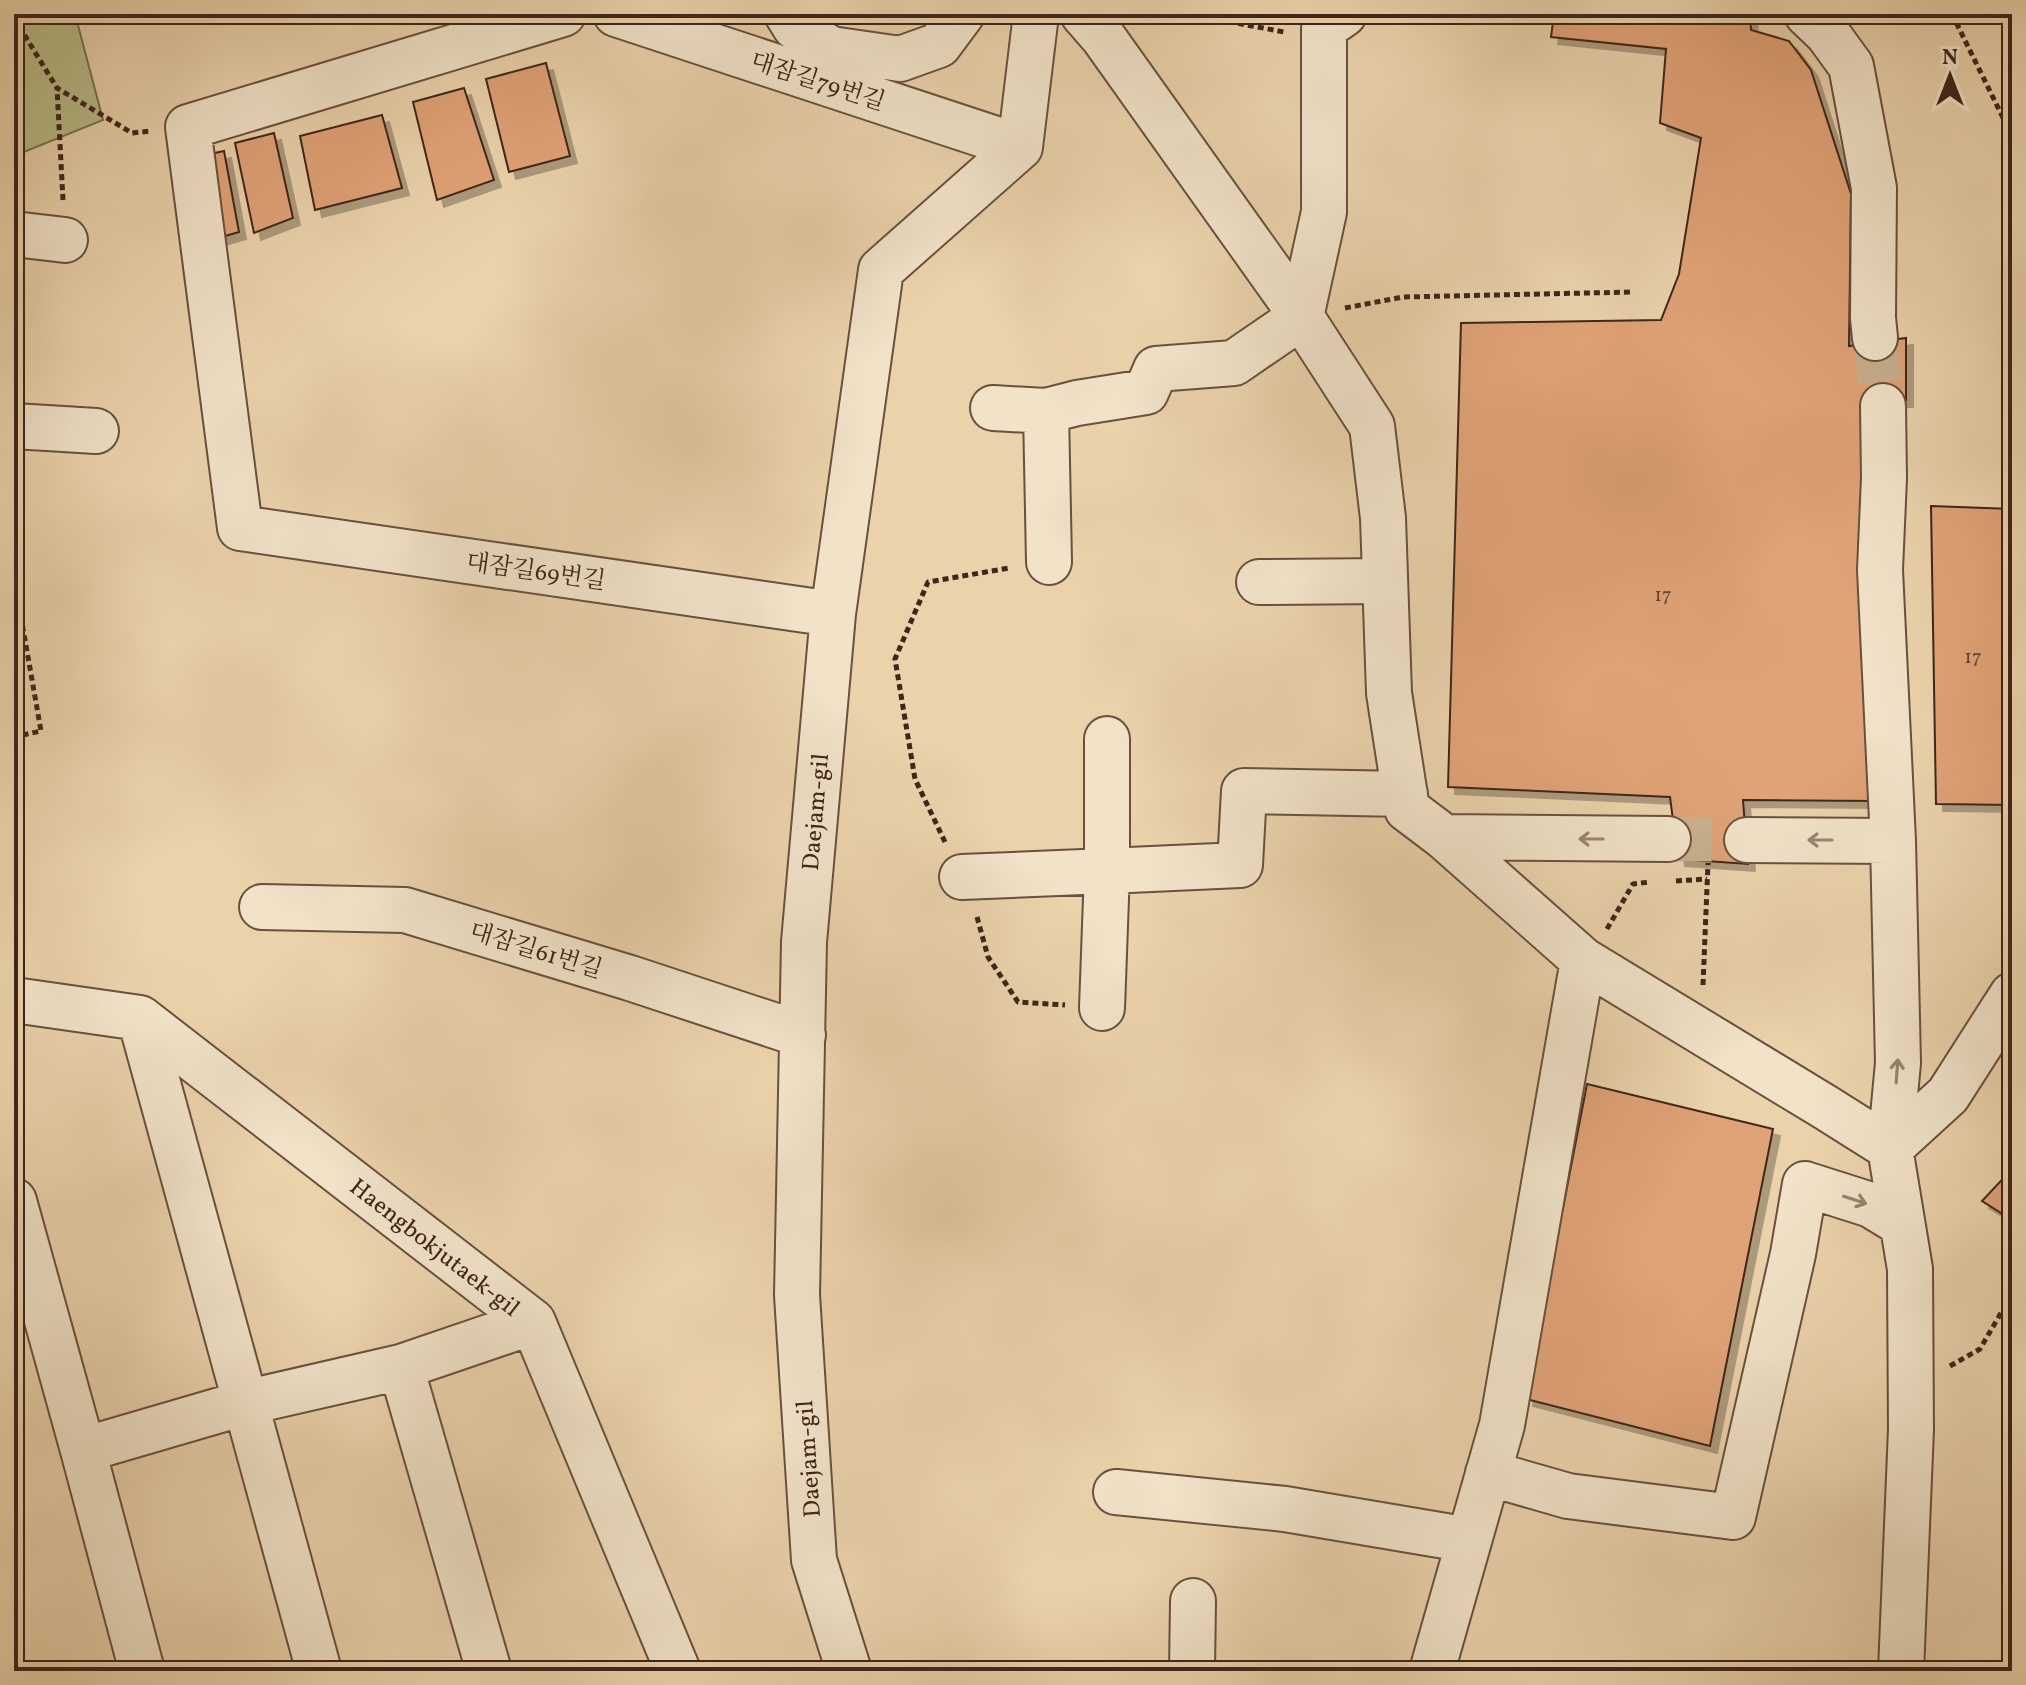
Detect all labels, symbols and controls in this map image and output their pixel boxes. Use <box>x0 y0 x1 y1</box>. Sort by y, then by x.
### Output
north arrow <box>1910 36 1990 116</box>
text: N <box>1942 43 1958 74</box>
street label: 대잠길79번길 <box>746 45 889 121</box>
street label: 대잠길69번길 <box>464 546 608 600</box>
house number: 17 <box>1654 582 1672 610</box>
house number: 17 <box>1964 644 1982 672</box>
street label: Daejam-gil <box>795 752 839 872</box>
one-way arrow <box>1578 831 1605 847</box>
one-way arrow <box>1807 833 1834 848</box>
street label: 대잠길61번길 <box>465 916 606 988</box>
one-way arrow <box>1890 1058 1905 1085</box>
street label: Haengbokjutaek-gil <box>341 1171 526 1326</box>
one-way arrow <box>1843 1194 1868 1209</box>
street label: Daejam-gil <box>789 1399 831 1519</box>

